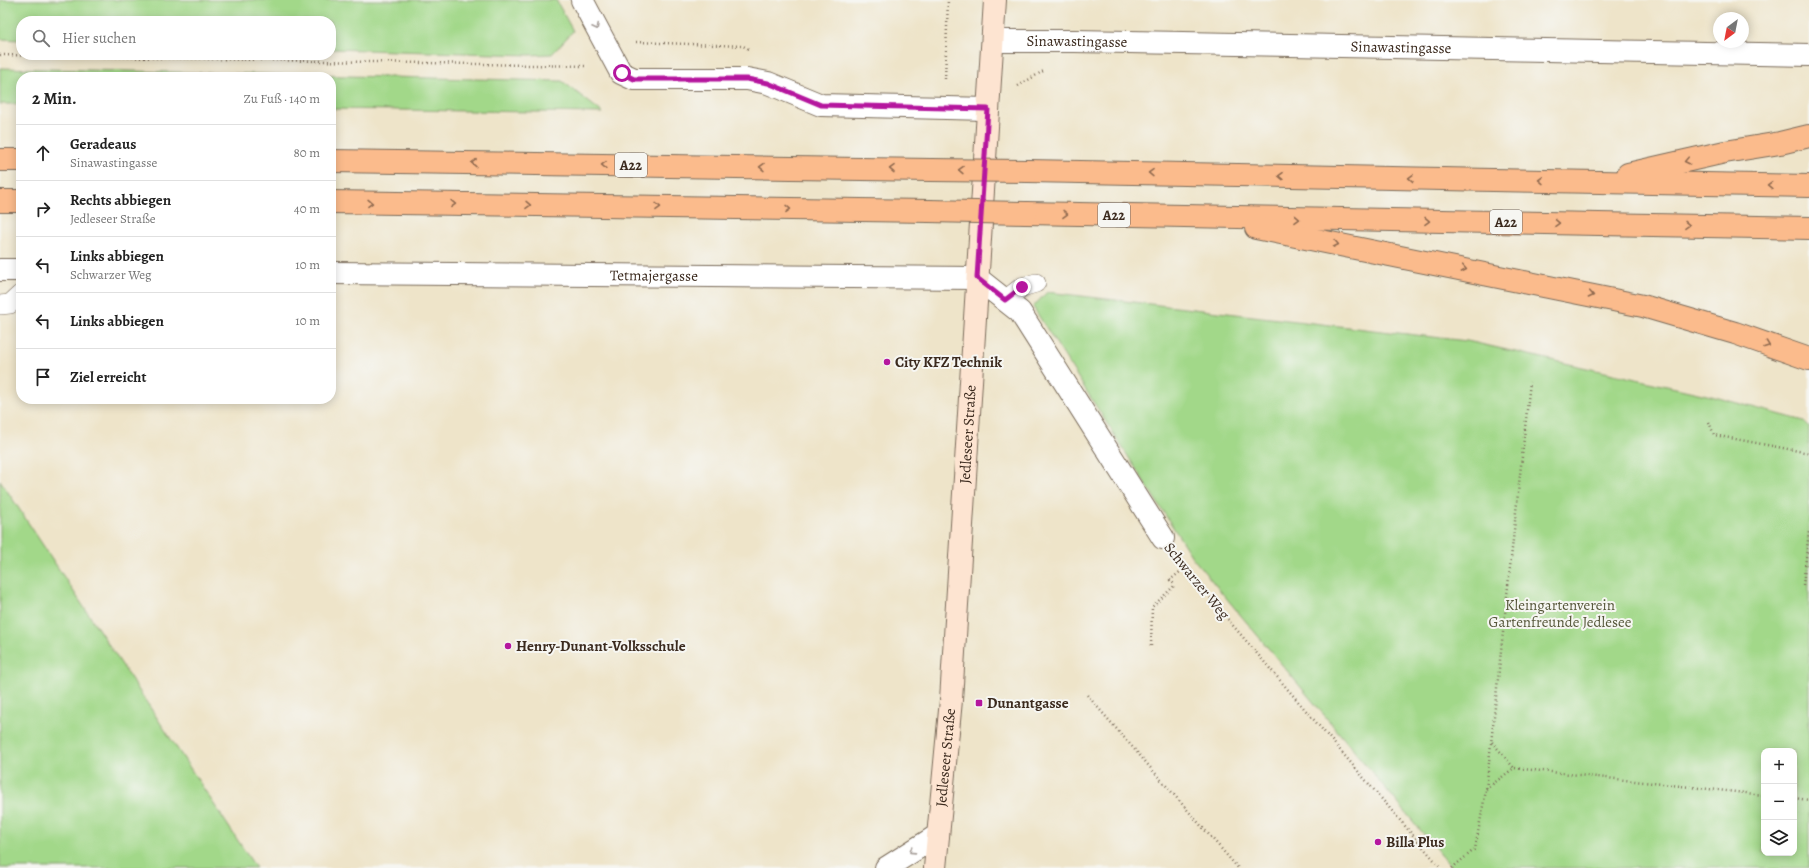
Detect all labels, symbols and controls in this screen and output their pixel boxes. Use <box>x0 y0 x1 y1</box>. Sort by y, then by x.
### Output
north arrow <box>1713 12 1749 48</box>
search box <box>16 16 336 60</box>
one-way arrow <box>591 22 599 30</box>
icon: search <box>30 27 52 49</box>
text: Hier suchen <box>62 28 136 48</box>
street label: Sinawastingasse <box>1027 31 1128 52</box>
street label: Sinawastingasse <box>1350 36 1452 58</box>
route start <box>613 64 631 82</box>
text: 2 Min. <box>32 87 77 110</box>
text: Zu Fuß · 140 m <box>243 90 320 107</box>
text: Geradeaus <box>70 134 136 154</box>
icon: ahead <box>32 142 54 164</box>
text: 80 m <box>293 144 320 161</box>
road number: A22 <box>615 153 647 177</box>
text: Sinawastingasse <box>70 154 157 171</box>
one-way arrow <box>1684 156 1690 164</box>
one-way arrow <box>471 159 477 167</box>
one-way arrow <box>601 161 607 169</box>
one-way arrow <box>759 163 765 171</box>
one-way arrow <box>889 165 895 173</box>
one-way arrow <box>958 166 964 174</box>
one-way arrow <box>1148 169 1154 177</box>
one-way arrow <box>1278 172 1284 180</box>
one-way arrow <box>1408 174 1414 182</box>
one-way arrow <box>1538 176 1544 184</box>
one-way arrow <box>1767 181 1773 189</box>
text: Rechts abbiegen <box>70 190 171 210</box>
icon: right <box>32 198 54 220</box>
one-way arrow <box>367 199 373 207</box>
text: 40 m <box>294 200 320 217</box>
one-way arrow <box>450 200 456 208</box>
one-way arrow <box>525 201 531 209</box>
one-way arrow <box>655 203 661 211</box>
road number: A22 <box>1098 203 1130 227</box>
one-way arrow <box>785 205 791 213</box>
text: Jedleseer Straße <box>70 210 156 227</box>
one-way arrow <box>1062 210 1068 218</box>
road number: A22 <box>1490 210 1522 234</box>
one-way arrow <box>1294 215 1300 223</box>
one-way arrow <box>1424 217 1430 225</box>
one-way arrow <box>1554 219 1560 227</box>
one-way arrow <box>1684 221 1690 229</box>
one-way arrow <box>1333 239 1340 248</box>
text: Links abbiegen <box>70 246 164 266</box>
icon: left <box>32 254 54 276</box>
text: 10 m <box>295 256 320 273</box>
street label: Tetmajergasse <box>610 265 698 286</box>
one-way arrow <box>1461 265 1467 273</box>
text: Schwarzer Weg <box>70 266 152 283</box>
route end <box>1013 278 1031 296</box>
one-way arrow <box>1588 291 1595 299</box>
icon: left <box>32 310 54 332</box>
text: Links abbiegen <box>70 311 164 331</box>
text: 10 m <box>295 312 320 329</box>
one-way arrow <box>1764 340 1771 349</box>
place label: City KFZ Technik <box>895 352 1002 372</box>
marker: City KFZ Technik <box>882 357 892 367</box>
icon: arrive <box>32 366 54 388</box>
text: Ziel erreicht <box>70 367 146 387</box>
street label: Jedleseer Straße <box>955 384 981 484</box>
street label: Schwarzer Weg <box>1160 538 1235 624</box>
park label: Kleingartenverein Gartenfreunde Jedlesee <box>1489 595 1632 632</box>
place label: Henry-Dunant-Volksschule <box>516 636 686 656</box>
marker: Henry-Dunant-Volksschule <box>503 641 513 651</box>
place label: Dunantgasse <box>987 693 1069 713</box>
marker: Dunantgasse <box>974 698 984 708</box>
street label: Jedleseer Straße <box>931 707 960 808</box>
map controls <box>1761 748 1797 856</box>
button: + <box>1761 748 1797 784</box>
button: − <box>1761 784 1797 820</box>
button: layers <box>1761 820 1797 856</box>
place label: Billa Plus <box>1386 832 1444 852</box>
marker: Billa Plus <box>1373 837 1383 847</box>
one-way arrow <box>909 847 916 854</box>

